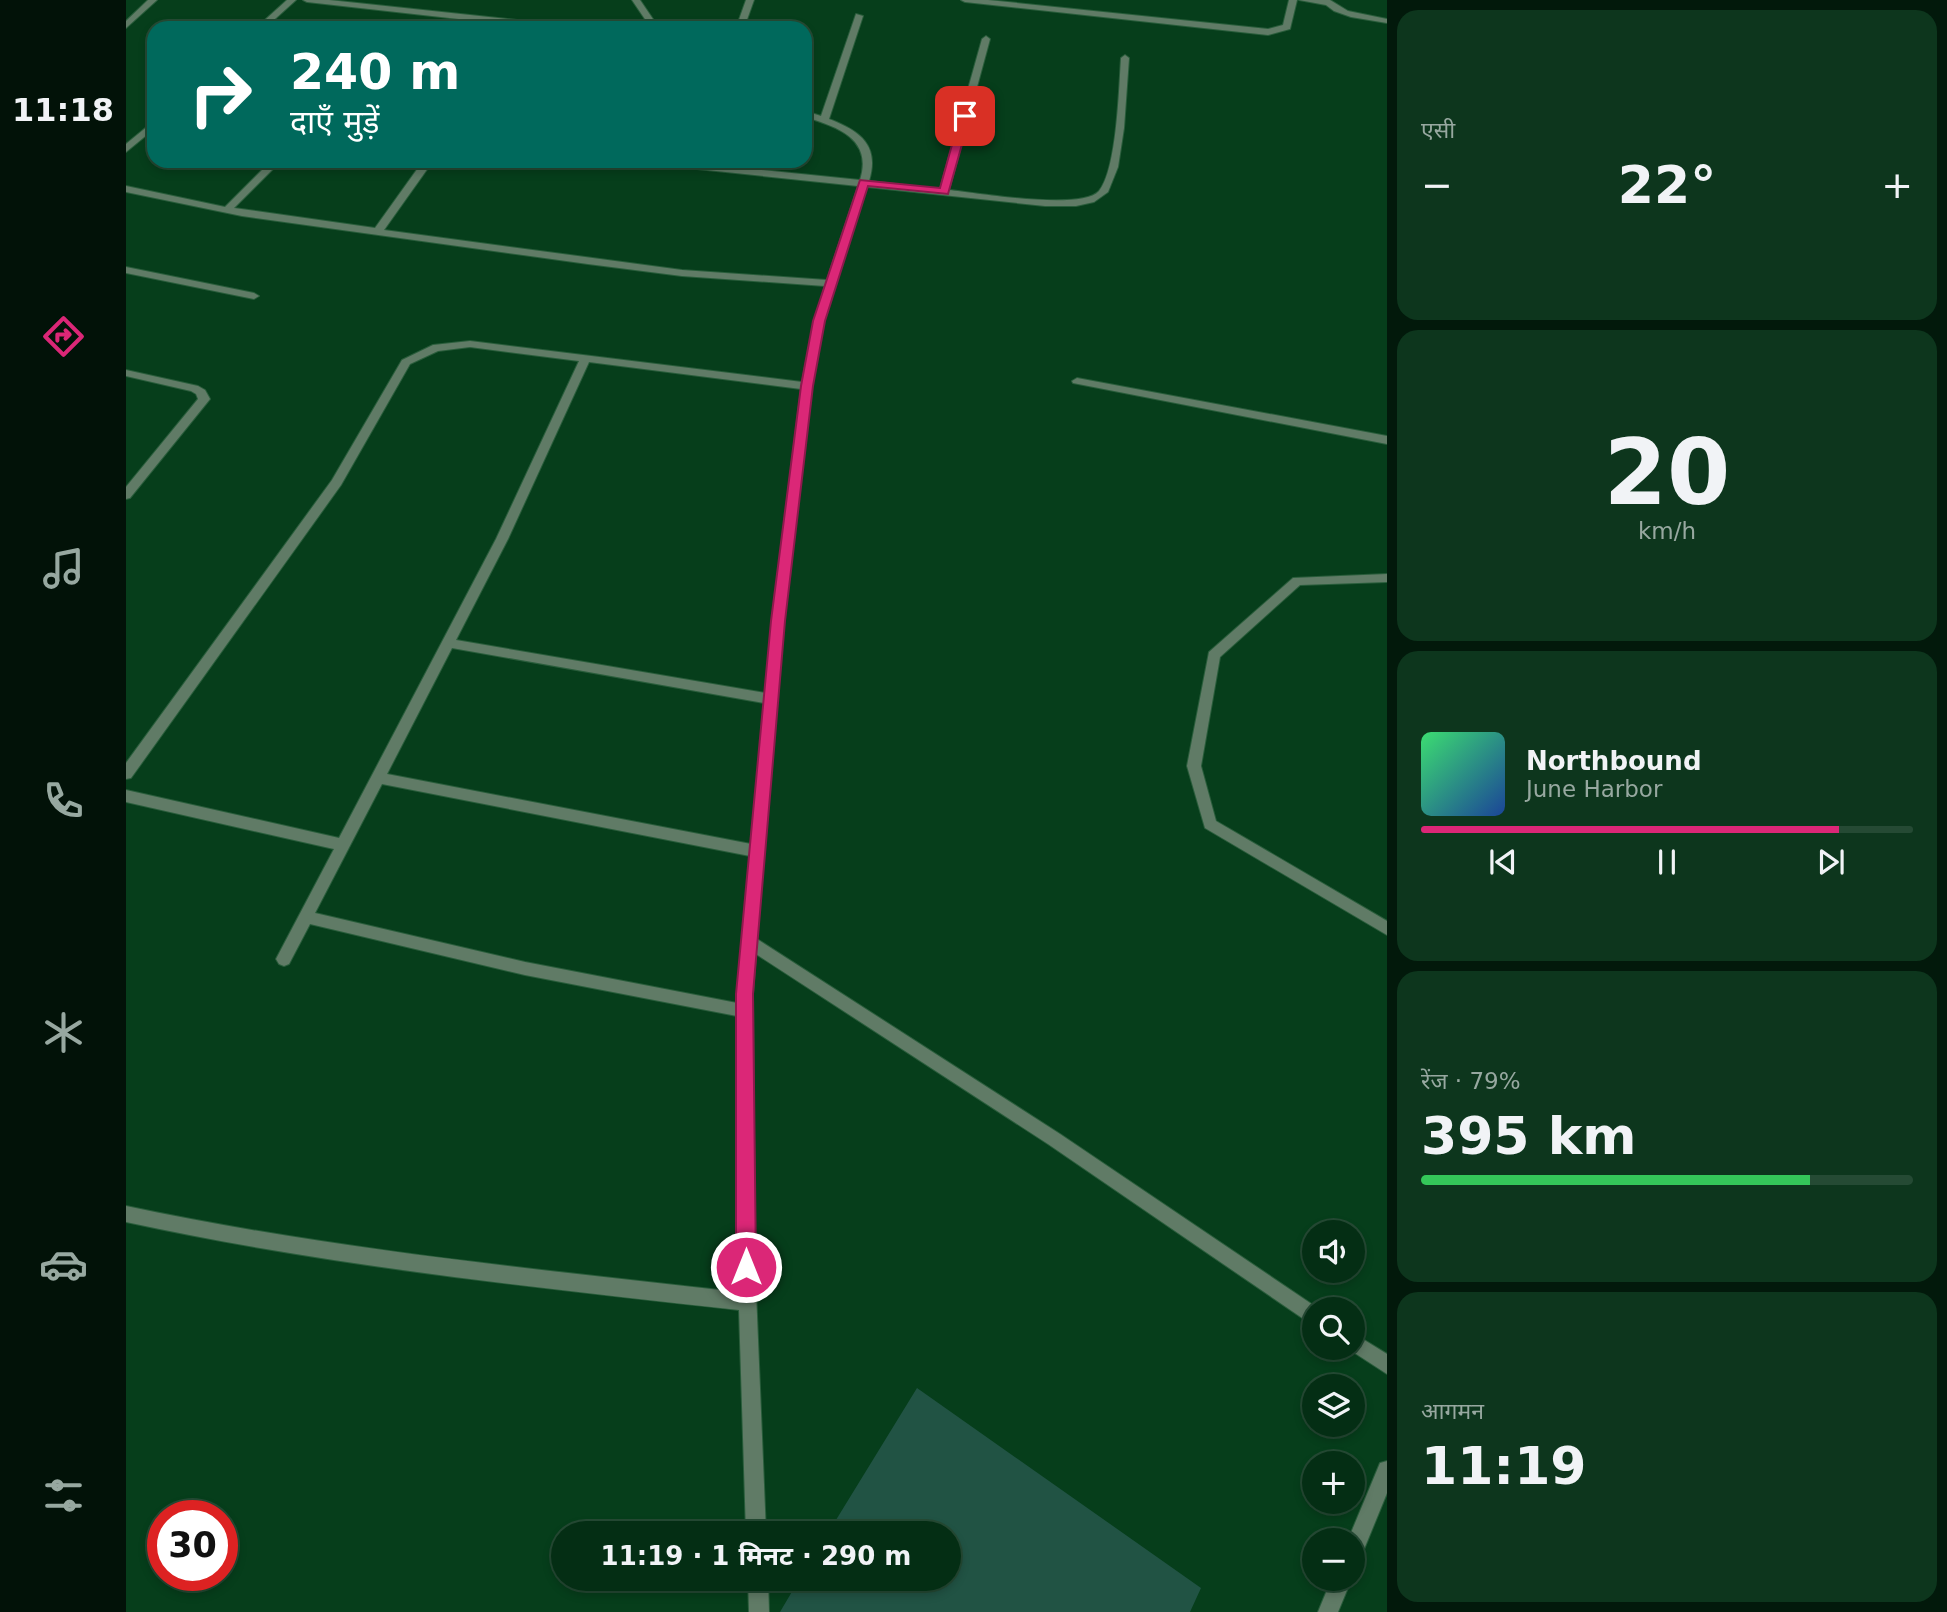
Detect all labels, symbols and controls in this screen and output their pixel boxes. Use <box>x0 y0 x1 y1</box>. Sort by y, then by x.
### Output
text: 240 m <box>290 44 460 101</box>
icon: right <box>175 49 266 140</box>
pin <box>935 86 995 146</box>
text: 11:18 <box>12 91 114 129</box>
icon: arrive <box>946 97 984 135</box>
text: दाएँ मुड़ें <box>290 103 379 141</box>
text: एसी <box>1421 117 1455 143</box>
text: 22° <box>1618 155 1716 215</box>
text: − <box>1421 163 1453 207</box>
text: + <box>1881 163 1913 207</box>
icon: directions <box>39 312 88 361</box>
text: 20 <box>1604 420 1730 525</box>
text: km/h <box>1638 518 1696 544</box>
icon: music <box>39 544 88 593</box>
text: Northbound <box>1526 746 1702 776</box>
icon: phone <box>39 776 88 825</box>
text: June Harbor <box>1526 776 1662 802</box>
icon: previous <box>1484 843 1522 881</box>
icon: pause <box>1648 843 1686 881</box>
icon: next <box>1812 843 1850 881</box>
icon: climate <box>39 1008 88 1057</box>
text: रेंज · 79% <box>1421 1068 1521 1094</box>
text: 395 km <box>1421 1106 1636 1166</box>
map controls <box>1302 1220 1365 1591</box>
button: sound <box>1302 1220 1365 1283</box>
position arrow <box>709 1230 783 1304</box>
icon: car <box>39 1240 88 1289</box>
button: search <box>1302 1297 1365 1360</box>
button: layers <box>1302 1374 1365 1437</box>
text: आगमन <box>1421 1398 1484 1424</box>
text: 11:19 <box>1421 1436 1587 1496</box>
button: + <box>1302 1451 1365 1514</box>
icon: filters <box>39 1471 88 1520</box>
speed limit sign: 30 <box>147 1500 238 1591</box>
button: − <box>1302 1528 1365 1591</box>
text: 11:19 · 1 मिनट · 290 m <box>601 1541 911 1571</box>

